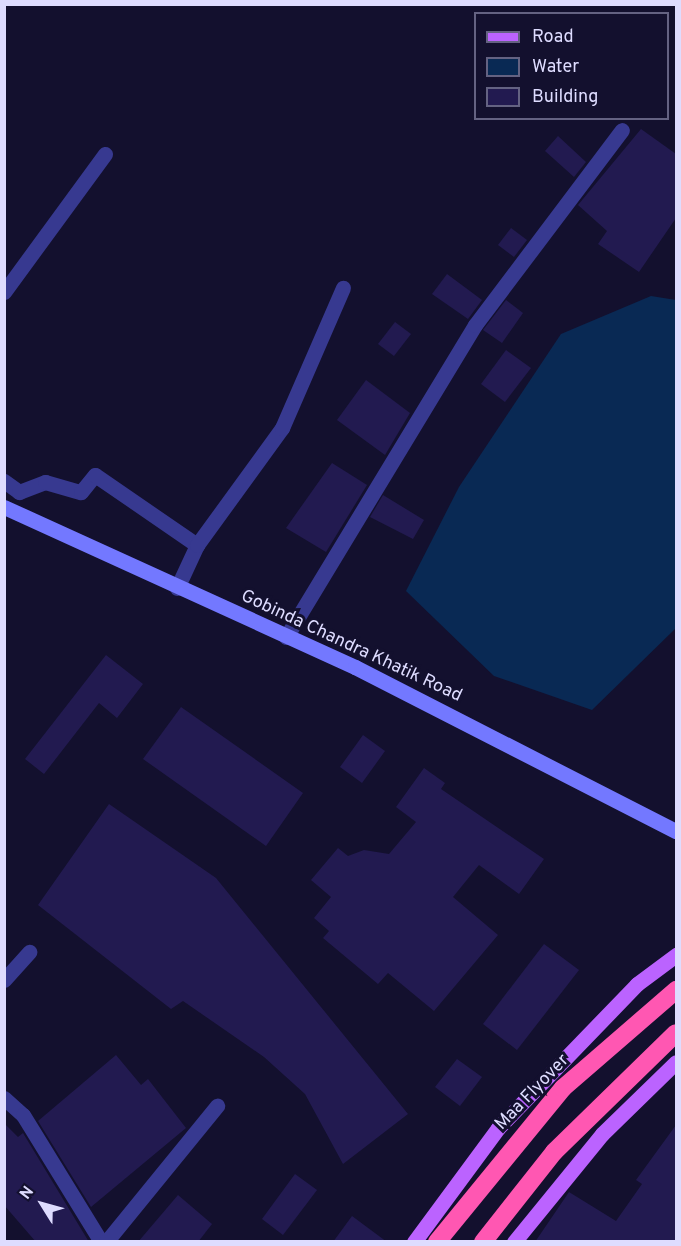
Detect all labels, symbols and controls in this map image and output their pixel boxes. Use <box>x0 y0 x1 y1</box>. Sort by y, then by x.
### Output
legend <box>474 12 669 120</box>
text: Road <box>532 26 574 49</box>
text: Water <box>532 56 579 79</box>
text: Building <box>532 86 598 109</box>
street label: Gobinda Chandra Khatik Road <box>237 586 465 708</box>
street label: Maa Flyover <box>491 1050 575 1136</box>
north arrow <box>12 1174 72 1234</box>
text: N <box>16 1183 39 1204</box>

